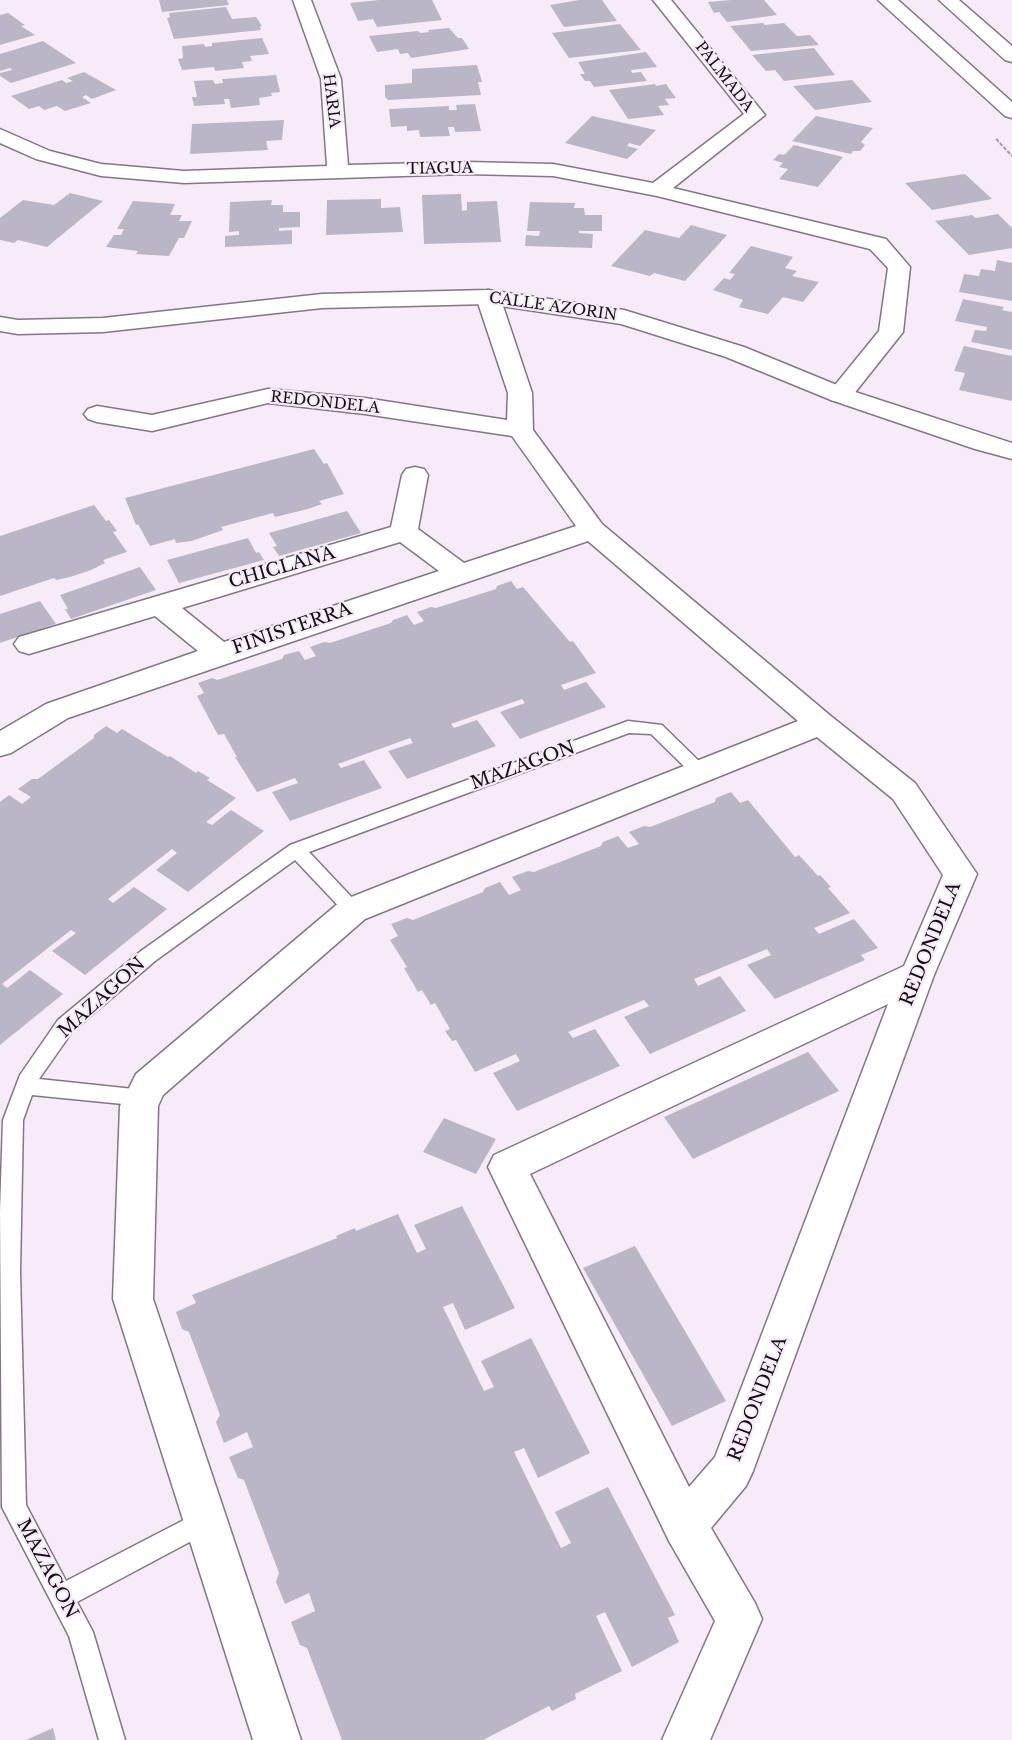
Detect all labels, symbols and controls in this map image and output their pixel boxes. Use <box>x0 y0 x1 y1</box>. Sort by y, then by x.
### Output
street label: PALMADA <box>691 38 757 116</box>
street label: HARIA <box>319 73 343 129</box>
street label: TIAGUA <box>407 159 473 179</box>
street label: CALLE AZORIN <box>488 289 618 325</box>
street label: REDONDELA <box>269 388 381 418</box>
street label: CHICLANA <box>226 543 338 593</box>
street label: FINISTERRA <box>230 599 354 659</box>
street label: MAZAGON <box>468 737 578 795</box>
street label: REDONDELA <box>896 879 966 1009</box>
street label: MAZAGON <box>54 953 150 1043</box>
street label: REDONDELA <box>724 1334 792 1464</box>
street label: MAZAGON <box>12 1516 82 1622</box>

